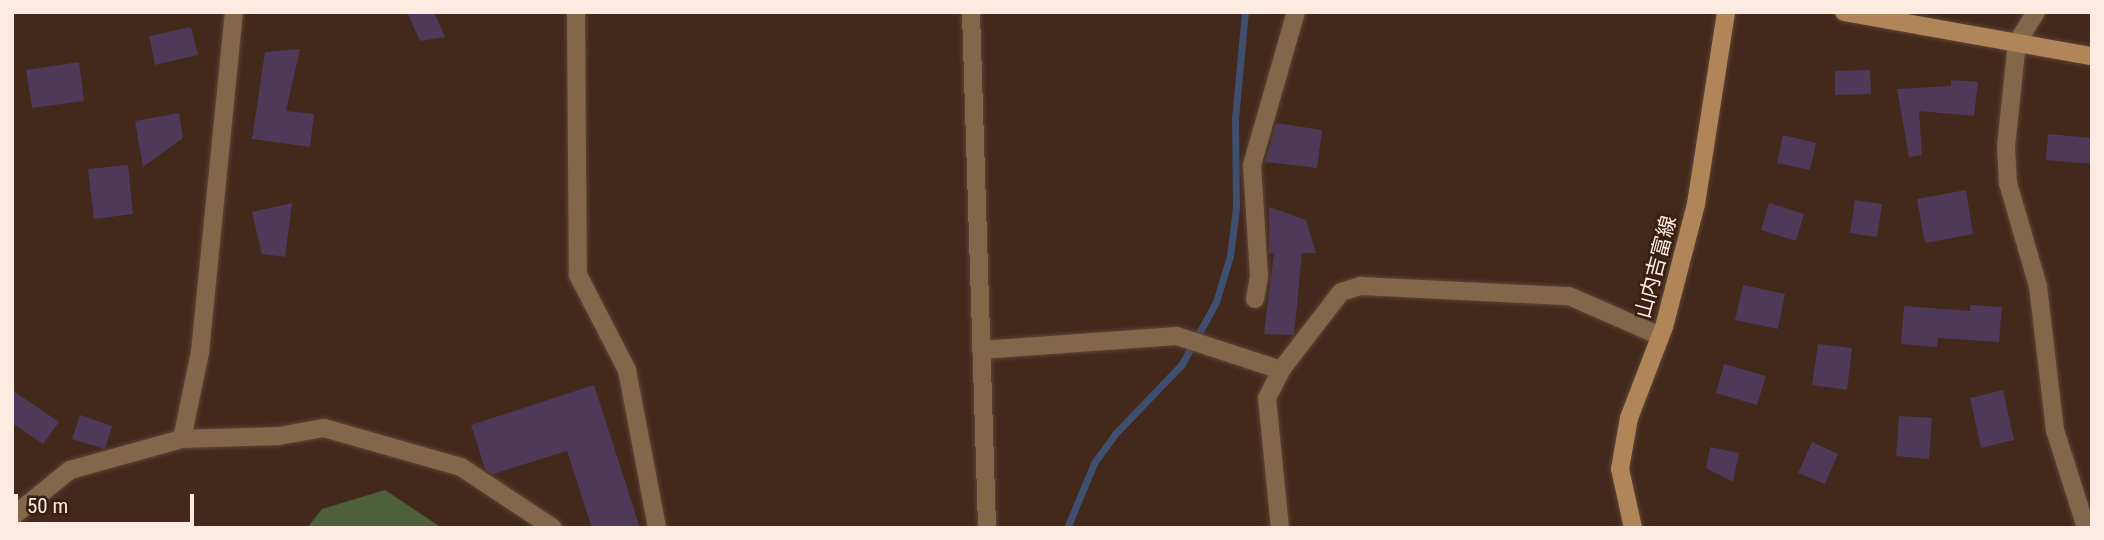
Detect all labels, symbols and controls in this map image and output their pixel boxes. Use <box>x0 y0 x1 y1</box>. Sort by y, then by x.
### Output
street label: 山内吉富線 <box>1630 213 1682 321</box>
scale bar <box>18 480 198 524</box>
text: 50 m <box>27 494 68 518</box>

